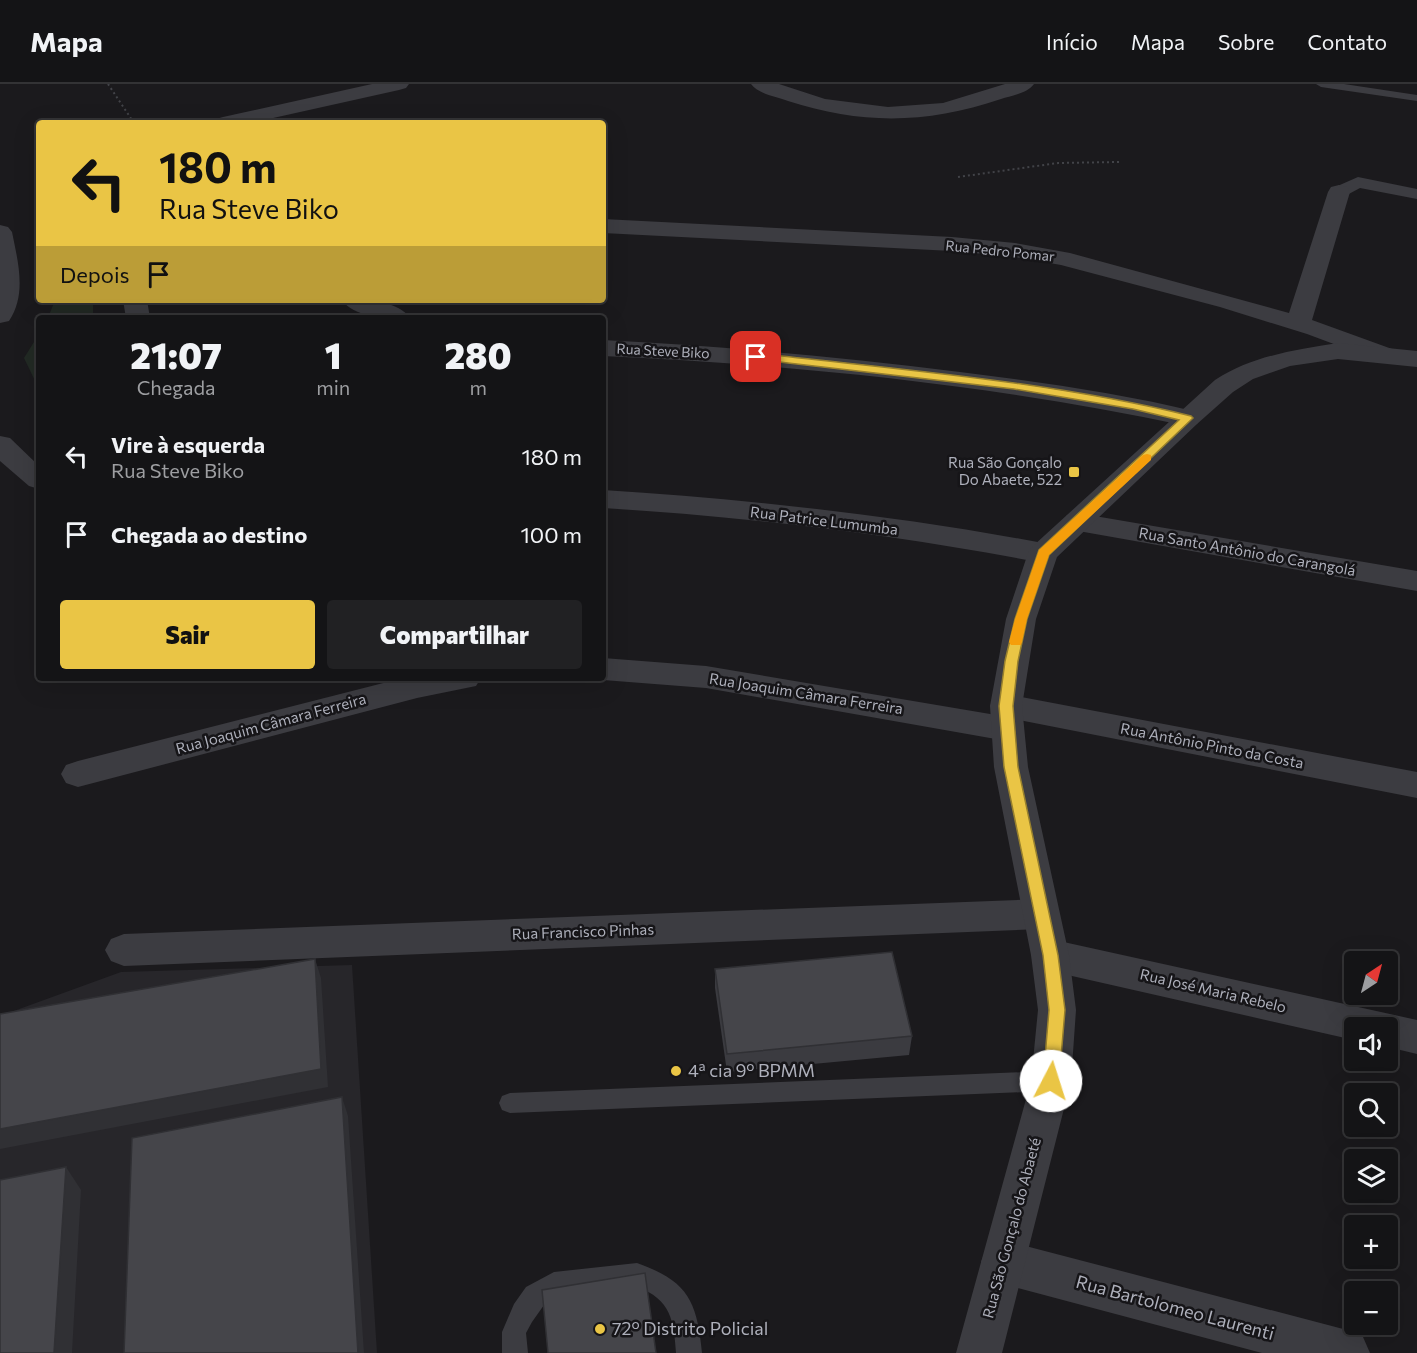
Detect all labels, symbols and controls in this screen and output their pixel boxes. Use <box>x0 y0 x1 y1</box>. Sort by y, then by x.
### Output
text: Mapa <box>30 24 103 58</box>
text: Início <box>1046 29 1098 54</box>
text: Mapa <box>1131 29 1185 54</box>
text: Sobre <box>1218 29 1274 54</box>
text: Contato <box>1307 29 1387 54</box>
text: 180 m <box>159 140 277 192</box>
icon: left <box>60 144 138 222</box>
text: Rua Steve Biko <box>159 192 339 225</box>
street label: Rua Pedro Pomar <box>945 236 1056 265</box>
icon: arrive <box>142 258 175 291</box>
text: Depois <box>60 261 130 288</box>
pin <box>730 331 781 382</box>
text: 21:07 <box>130 332 222 376</box>
text: 1 <box>325 332 342 376</box>
text: 280 <box>445 332 512 376</box>
street label: Rua Steve Biko <box>616 340 710 361</box>
icon: arrive <box>739 340 772 373</box>
text: Chegada <box>137 375 216 399</box>
text: min <box>316 375 350 399</box>
text: m <box>469 375 487 399</box>
text: Vire à esquerda <box>111 431 265 458</box>
icon: left <box>60 440 93 473</box>
text: 180 m <box>521 443 582 470</box>
place label: Rua São Gonçalo Do Abaete, 522 <box>948 453 1062 488</box>
text: Rua Steve Biko <box>111 458 244 482</box>
marker: Rua São Gonçalo Do Abaete, 522 <box>1067 465 1081 479</box>
street label: Rua Patrice Lumumba <box>749 502 899 538</box>
icon: arrive <box>60 518 93 551</box>
text: Chegada ao destino <box>111 521 307 548</box>
text: 100 m <box>520 521 582 548</box>
street label: Rua Santo Antônio do Carangolá <box>1137 523 1357 579</box>
button: Sair <box>60 600 315 669</box>
button: Compartilhar <box>327 600 582 669</box>
street label: Rua Joaquim Câmara Ferreira <box>708 669 904 717</box>
street label: Rua Joaquim Câmara Ferreira <box>174 689 368 757</box>
street label: Rua Antônio Pinto da Costa <box>1119 718 1305 772</box>
street label: Rua Francisco Pinhas <box>512 920 655 942</box>
north arrow <box>1344 951 1398 1005</box>
map controls <box>1344 951 1398 1335</box>
street label: Rua José Maria Rebelo <box>1138 964 1288 1016</box>
button: sound <box>1344 1017 1398 1071</box>
position arrow <box>1019 1049 1083 1113</box>
place label: 4ª cia 9º BPMM <box>688 1059 815 1081</box>
marker: 4ª cia 9º BPMM <box>669 1064 683 1078</box>
button: search <box>1344 1083 1398 1137</box>
street label: Rua São Gonçalo do Abaeté <box>978 1135 1044 1320</box>
button: layers <box>1344 1149 1398 1203</box>
button: + <box>1344 1215 1398 1269</box>
street label: Rua Bartolomeo Laurenti <box>1074 1270 1277 1344</box>
button: − <box>1344 1281 1398 1335</box>
place label: 72º Distrito Policial <box>612 1317 768 1339</box>
marker: 72º Distrito Policial <box>593 1322 607 1336</box>

